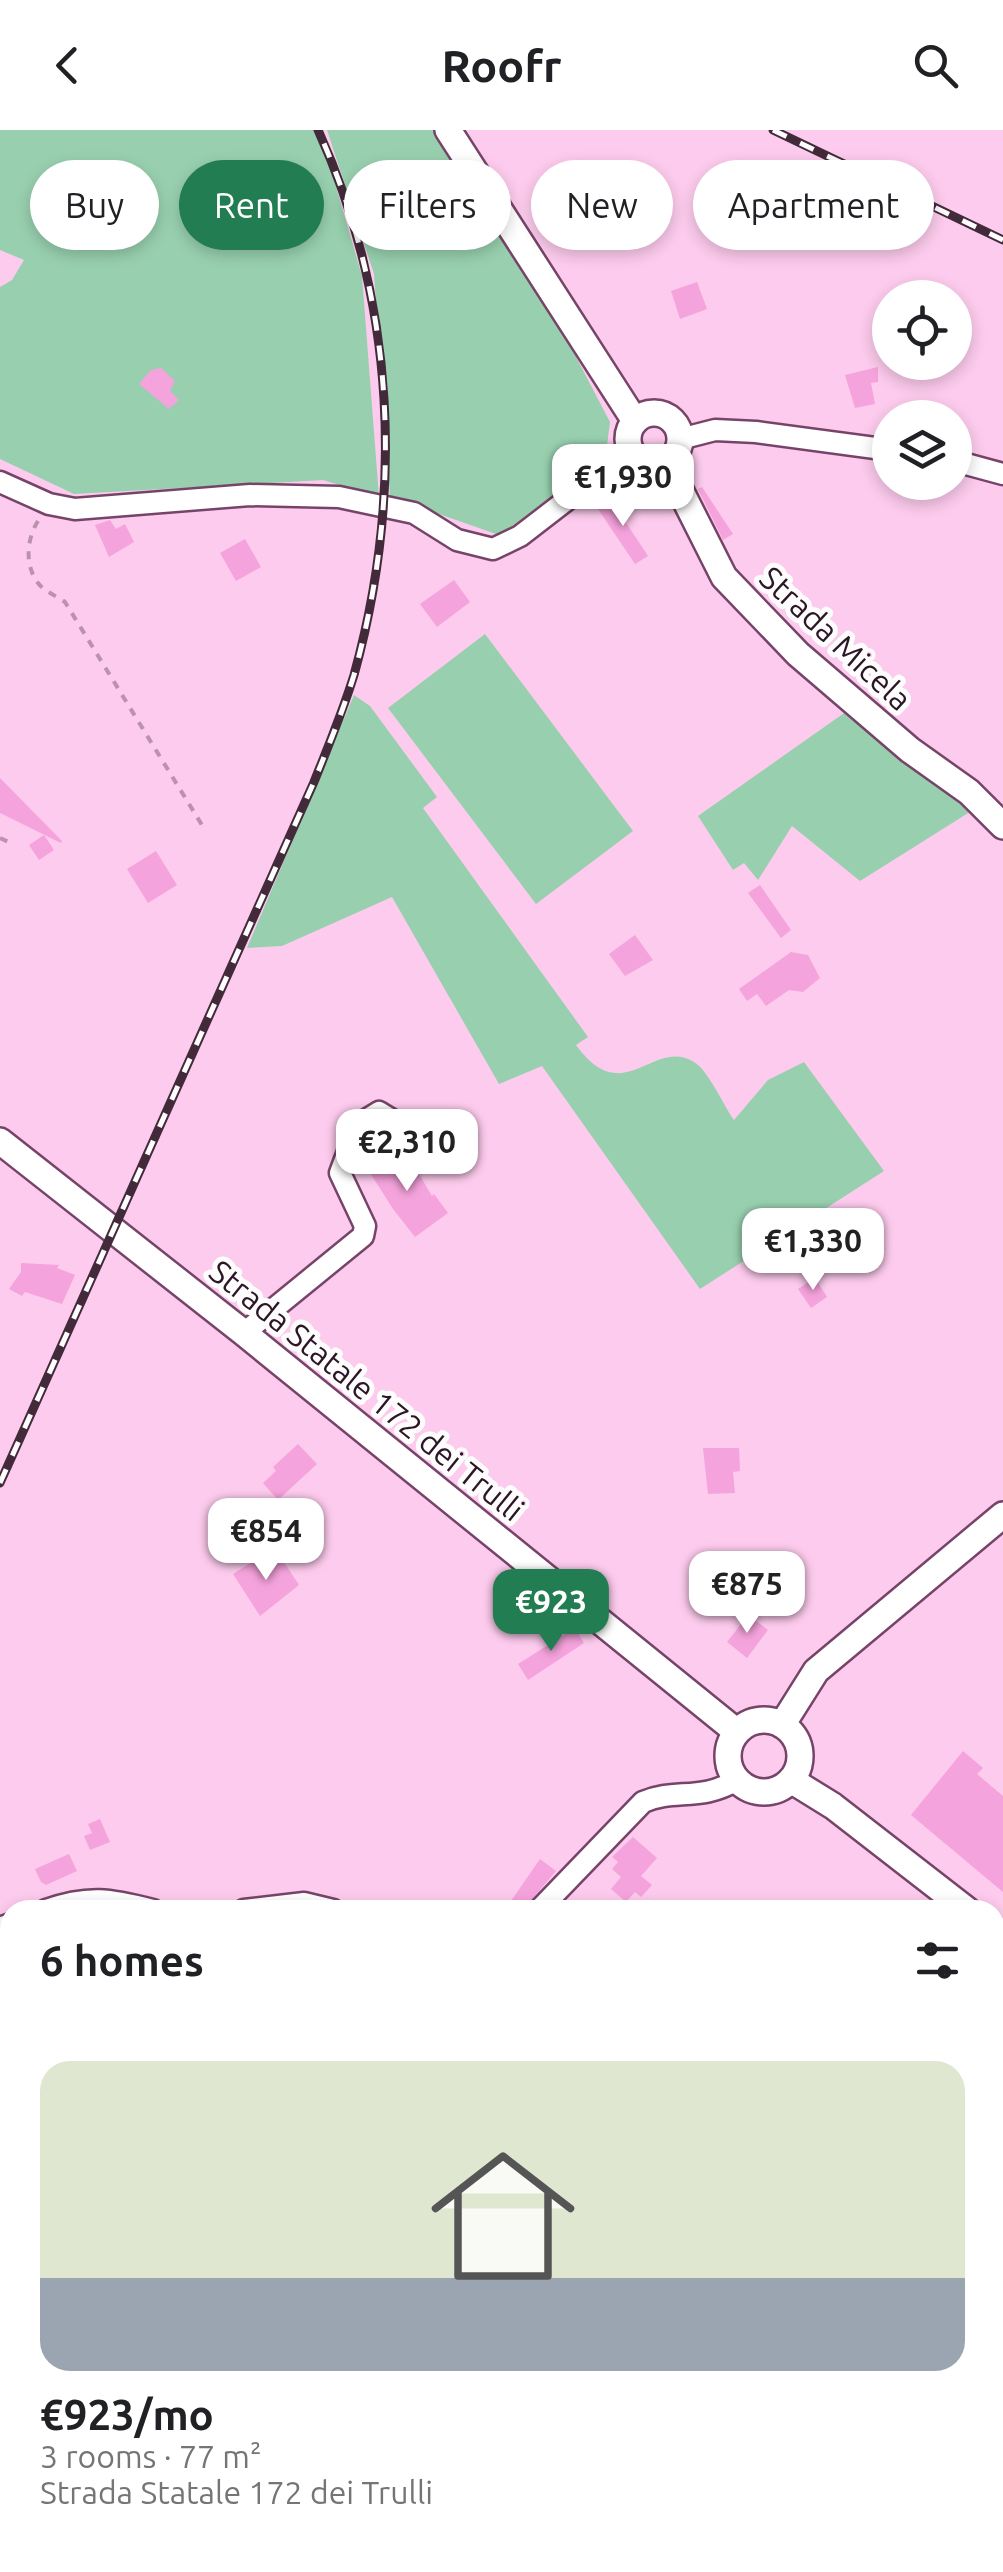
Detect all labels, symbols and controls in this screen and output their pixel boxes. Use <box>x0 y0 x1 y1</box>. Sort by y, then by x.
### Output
icon: back <box>40 38 95 93</box>
icon: search <box>908 38 963 93</box>
text: Roofr <box>442 40 561 91</box>
chip: Buy <box>30 160 159 250</box>
chip: Rent <box>179 160 324 250</box>
chip: Filters <box>344 160 511 250</box>
chip: New <box>531 160 673 250</box>
chip: Apartment <box>693 160 934 250</box>
map controls <box>872 280 972 500</box>
button: locate <box>872 280 972 380</box>
button: layers <box>872 400 972 500</box>
pin: €1,930 <box>542 444 704 529</box>
text: €1,930 <box>574 458 672 494</box>
street label: Strada Micela <box>753 559 919 717</box>
pin: €2,310 <box>326 1109 488 1194</box>
text: €2,310 <box>358 1123 456 1159</box>
pin: €1,330 <box>732 1208 894 1293</box>
text: €1,330 <box>764 1222 862 1258</box>
street label: Strada Statale 172 dei Trulli <box>203 1252 531 1528</box>
pin: €854 <box>207 1498 325 1583</box>
text: €854 <box>230 1512 302 1548</box>
pin: €875 <box>688 1551 806 1636</box>
text: €875 <box>711 1565 783 1601</box>
pin: €923 <box>492 1569 610 1654</box>
text: €923 <box>515 1583 587 1619</box>
icon: filters <box>910 1933 965 1988</box>
text: 6 homes <box>40 1937 204 1984</box>
icon: home <box>413 2126 593 2306</box>
text: €923/mo <box>40 2391 214 2438</box>
text: 3 rooms · 77 m² <box>40 2438 261 2474</box>
text: Strada Statale 172 dei Trulli <box>40 2474 433 2510</box>

